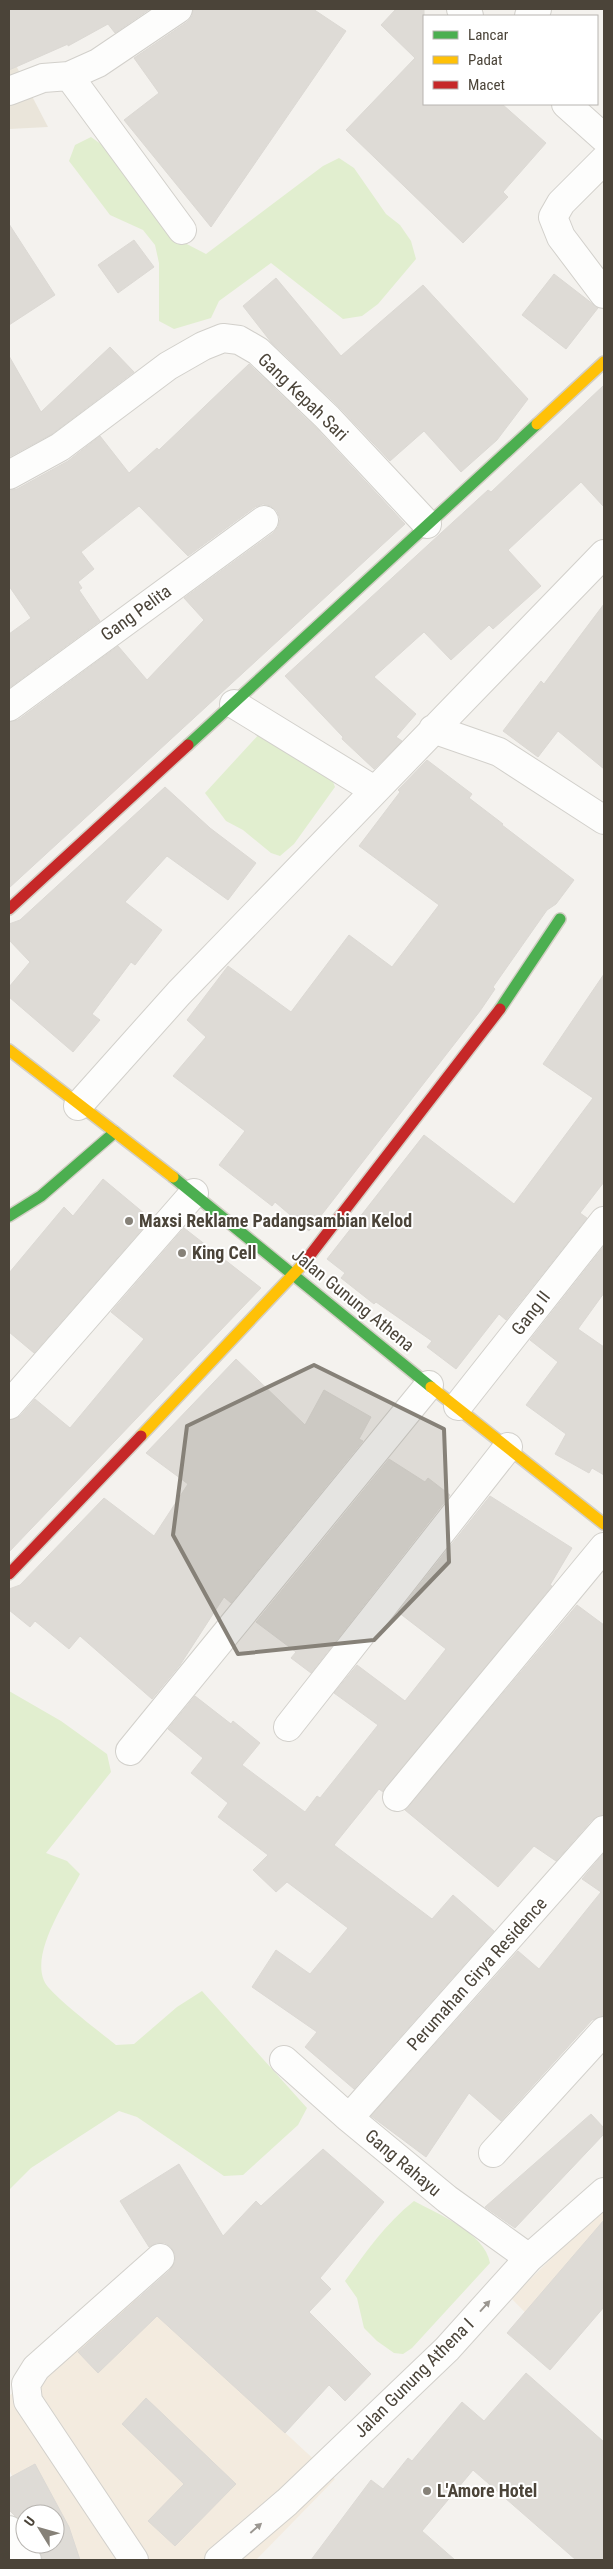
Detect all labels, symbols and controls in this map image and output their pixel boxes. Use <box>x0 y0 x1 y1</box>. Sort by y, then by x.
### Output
legend <box>423 15 598 105</box>
text: Lancar <box>468 26 509 44</box>
text: Padat <box>468 51 502 69</box>
text: Macet <box>468 76 505 94</box>
street label: Gang Kepah Sari <box>254 348 353 445</box>
street label: Gang Pelita <box>97 580 175 645</box>
place label: Maxsi Reklame Padangsambian Kelod <box>139 1210 412 1231</box>
marker: Maxsi Reklame Padangsambian Kelod <box>123 1215 135 1227</box>
place label: King Cell <box>192 1242 257 1263</box>
street label: Jalan Gunung Athena <box>288 1244 419 1355</box>
marker: King Cell <box>176 1247 188 1259</box>
street label: Gang II <box>507 1287 554 1339</box>
street label: Perumahan Girya Residence <box>402 1893 551 2054</box>
street label: Gang Rahayu <box>361 2125 446 2200</box>
one-way arrow <box>480 2299 491 2312</box>
street label: Jalan Gunung Athena I <box>350 2314 478 2442</box>
place label: L'Amore Hotel <box>437 2480 537 2501</box>
marker: L'Amore Hotel <box>421 2485 433 2497</box>
north arrow <box>15 2504 65 2554</box>
text: U <box>21 2513 38 2529</box>
one-way arrow <box>249 2523 262 2534</box>

